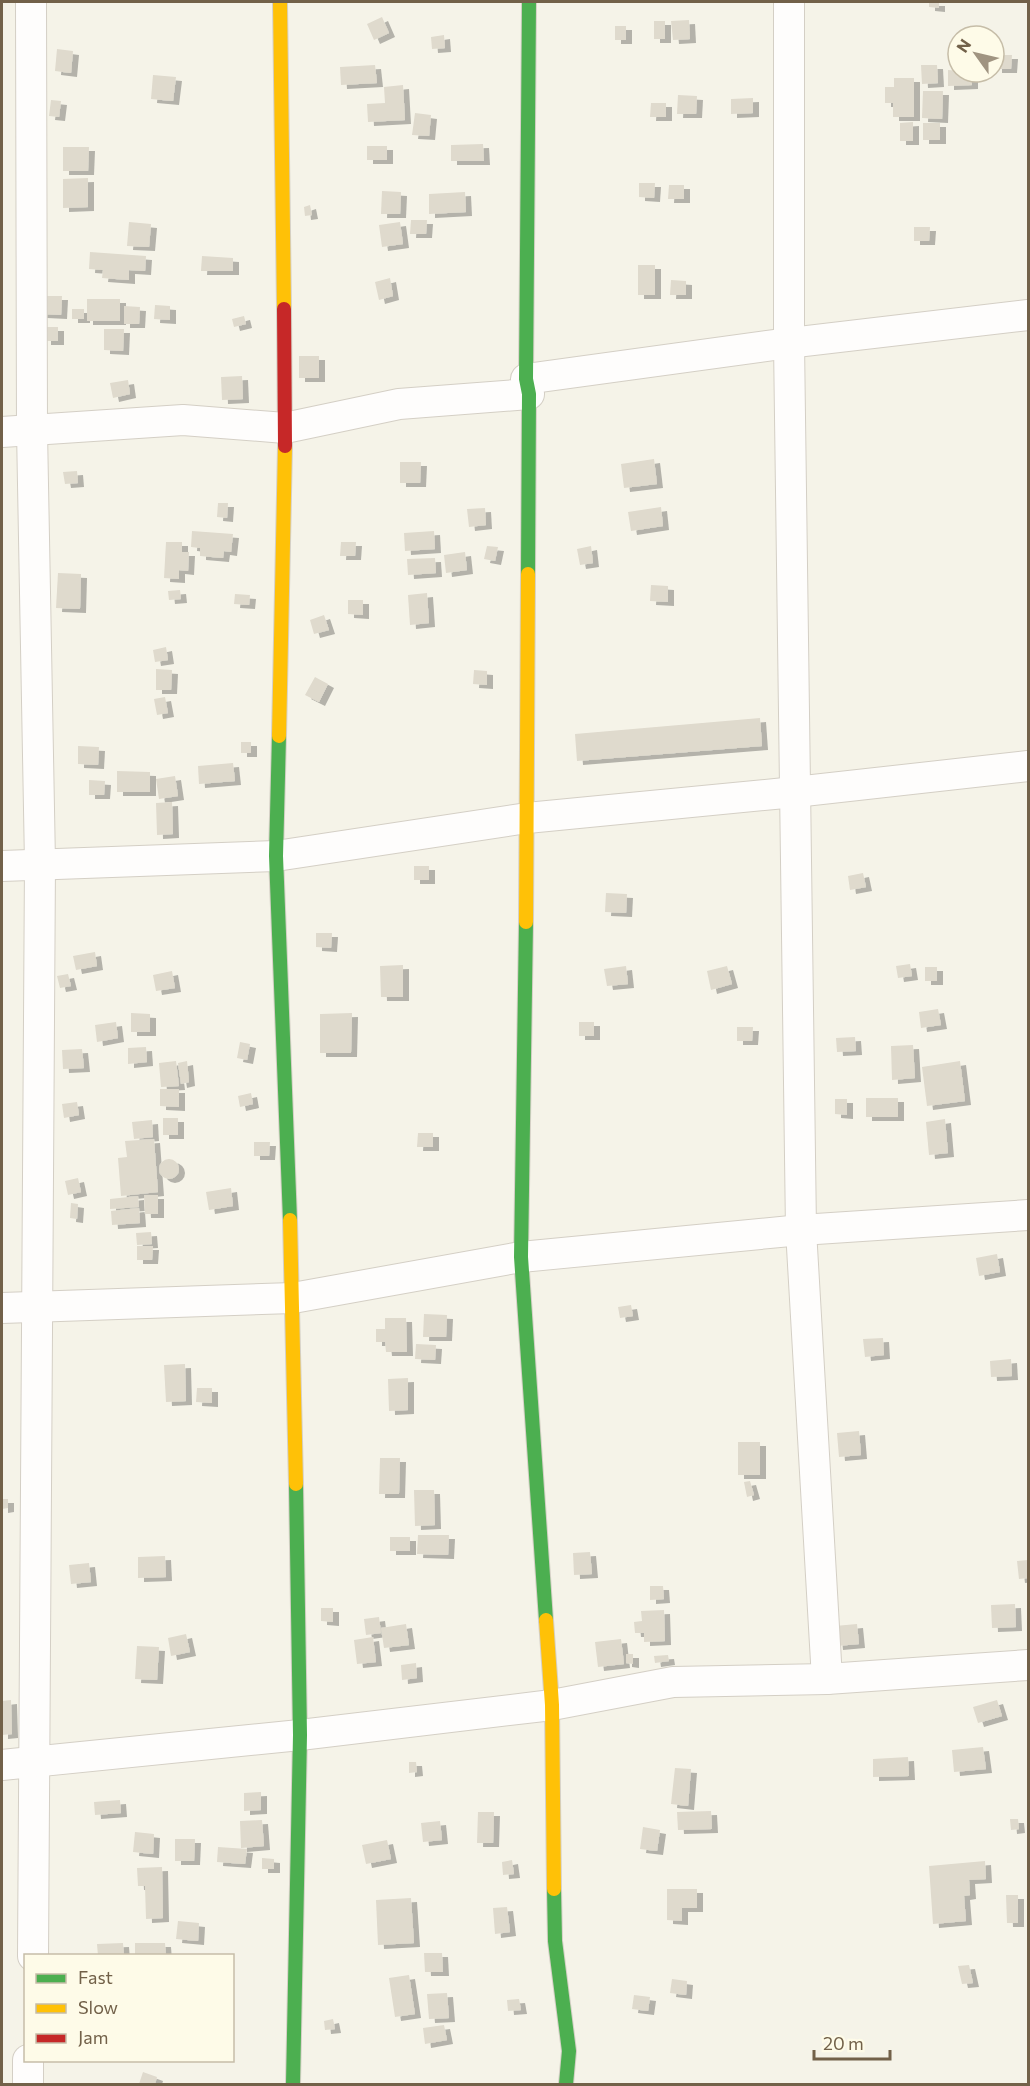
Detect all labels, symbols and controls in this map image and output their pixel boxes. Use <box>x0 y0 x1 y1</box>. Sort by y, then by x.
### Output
north arrow <box>946 24 1006 84</box>
text: N <box>952 35 974 56</box>
legend <box>24 1954 234 2062</box>
text: Fast <box>78 1966 113 1988</box>
text: Slow <box>78 1996 118 2018</box>
scale bar <box>814 2023 890 2061</box>
text: Jam <box>78 2026 108 2048</box>
text: 20 m <box>823 2032 864 2054</box>

